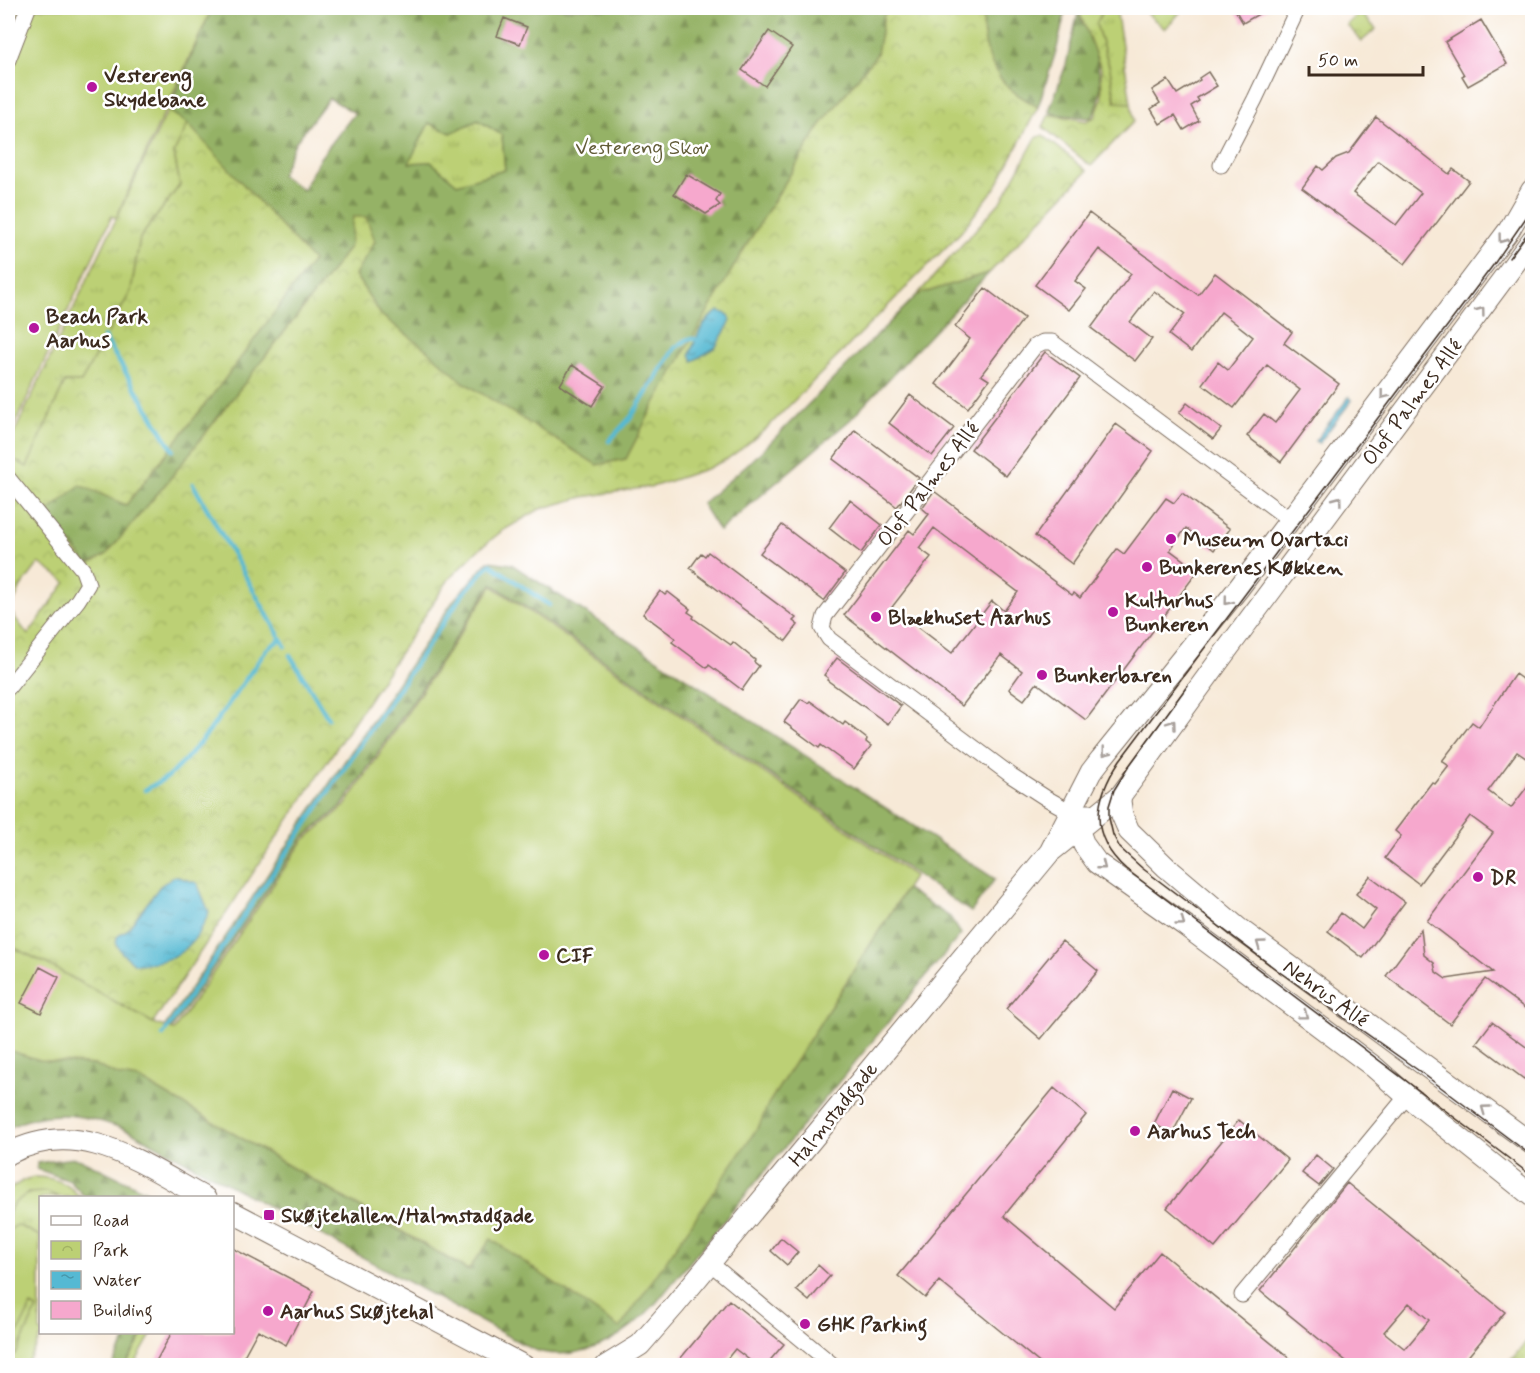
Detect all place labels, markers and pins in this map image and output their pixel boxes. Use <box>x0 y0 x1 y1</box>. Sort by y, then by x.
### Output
place label: Vestereng Skydebane <box>104 62 206 114</box>
marker: Vestereng Skydebane <box>85 80 99 94</box>
place label: Beach Park Aarhus <box>46 303 149 355</box>
marker: Beach Park Aarhus <box>27 321 41 335</box>
place label: Museum Ovartaci <box>1183 526 1349 554</box>
marker: Museum Ovartaci <box>1164 532 1178 546</box>
place label: Bunkerenes Køkken <box>1159 554 1343 582</box>
marker: Bunkerenes Køkken <box>1140 560 1154 574</box>
place label: Kulturhus Bunkeren <box>1125 587 1214 639</box>
place label: Blækhuset Aarhus <box>888 604 1051 632</box>
marker: Kulturhus Bunkeren <box>1106 605 1120 619</box>
marker: Blækhuset Aarhus <box>869 610 883 624</box>
place label: Bunkerbaren <box>1054 662 1172 690</box>
marker: Bunkerbaren <box>1035 668 1049 682</box>
place label: DR <box>1490 864 1516 892</box>
marker: DR <box>1471 870 1485 884</box>
place label: CIF <box>556 942 594 970</box>
marker: CIF <box>537 948 551 962</box>
place label: Aarhus Tech <box>1147 1118 1256 1146</box>
marker: Aarhus Tech <box>1128 1124 1142 1138</box>
place label: Skøjtehallen/Halmstadgade <box>281 1202 534 1232</box>
marker: Skøjtehallen/Halmstadgade <box>262 1208 276 1222</box>
place label: Aarhus Skøjtehal <box>280 1298 434 1326</box>
marker: Aarhus Skøjtehal <box>261 1304 275 1318</box>
place label: GHK Parking <box>817 1311 928 1341</box>
marker: GHK Parking <box>798 1317 812 1331</box>

